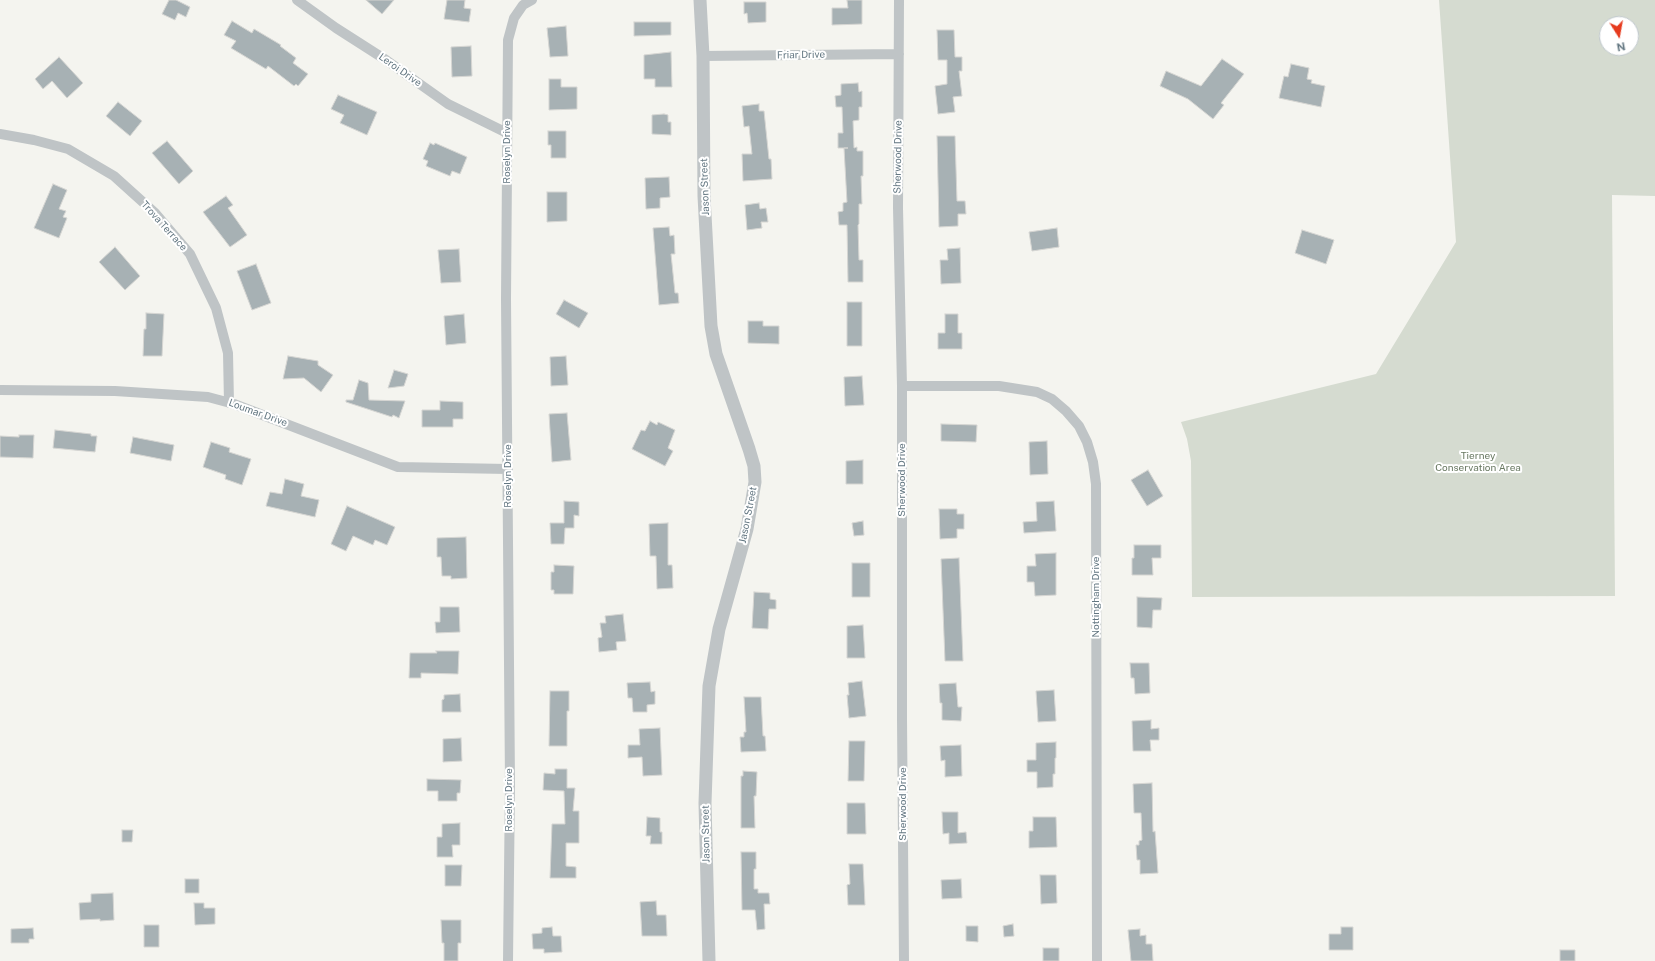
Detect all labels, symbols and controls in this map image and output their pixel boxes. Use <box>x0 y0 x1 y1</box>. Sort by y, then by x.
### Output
north arrow <box>1599 16 1639 56</box>
text: N <box>1616 40 1626 54</box>
street label: Friar Drive <box>777 49 825 61</box>
street label: Leroi Drive <box>376 51 424 89</box>
street label: Roselyn Drive <box>501 120 513 184</box>
street label: Sherwood Drive <box>891 120 905 194</box>
street label: Jason Street <box>698 158 712 216</box>
street label: Trova Terrace <box>138 199 190 253</box>
street label: Loumar Drive <box>227 397 289 429</box>
street label: Sherwood Drive <box>896 443 908 517</box>
street label: Roselyn Drive <box>502 444 514 508</box>
park label: Tierney Conservation Area <box>1435 450 1521 474</box>
street label: Jason Street <box>737 486 759 544</box>
street label: Nottingham Drive <box>1090 556 1102 638</box>
street label: Sherwood Drive <box>897 767 909 841</box>
street label: Roselyn Drive <box>503 768 515 832</box>
street label: Jason Street <box>699 805 713 863</box>

